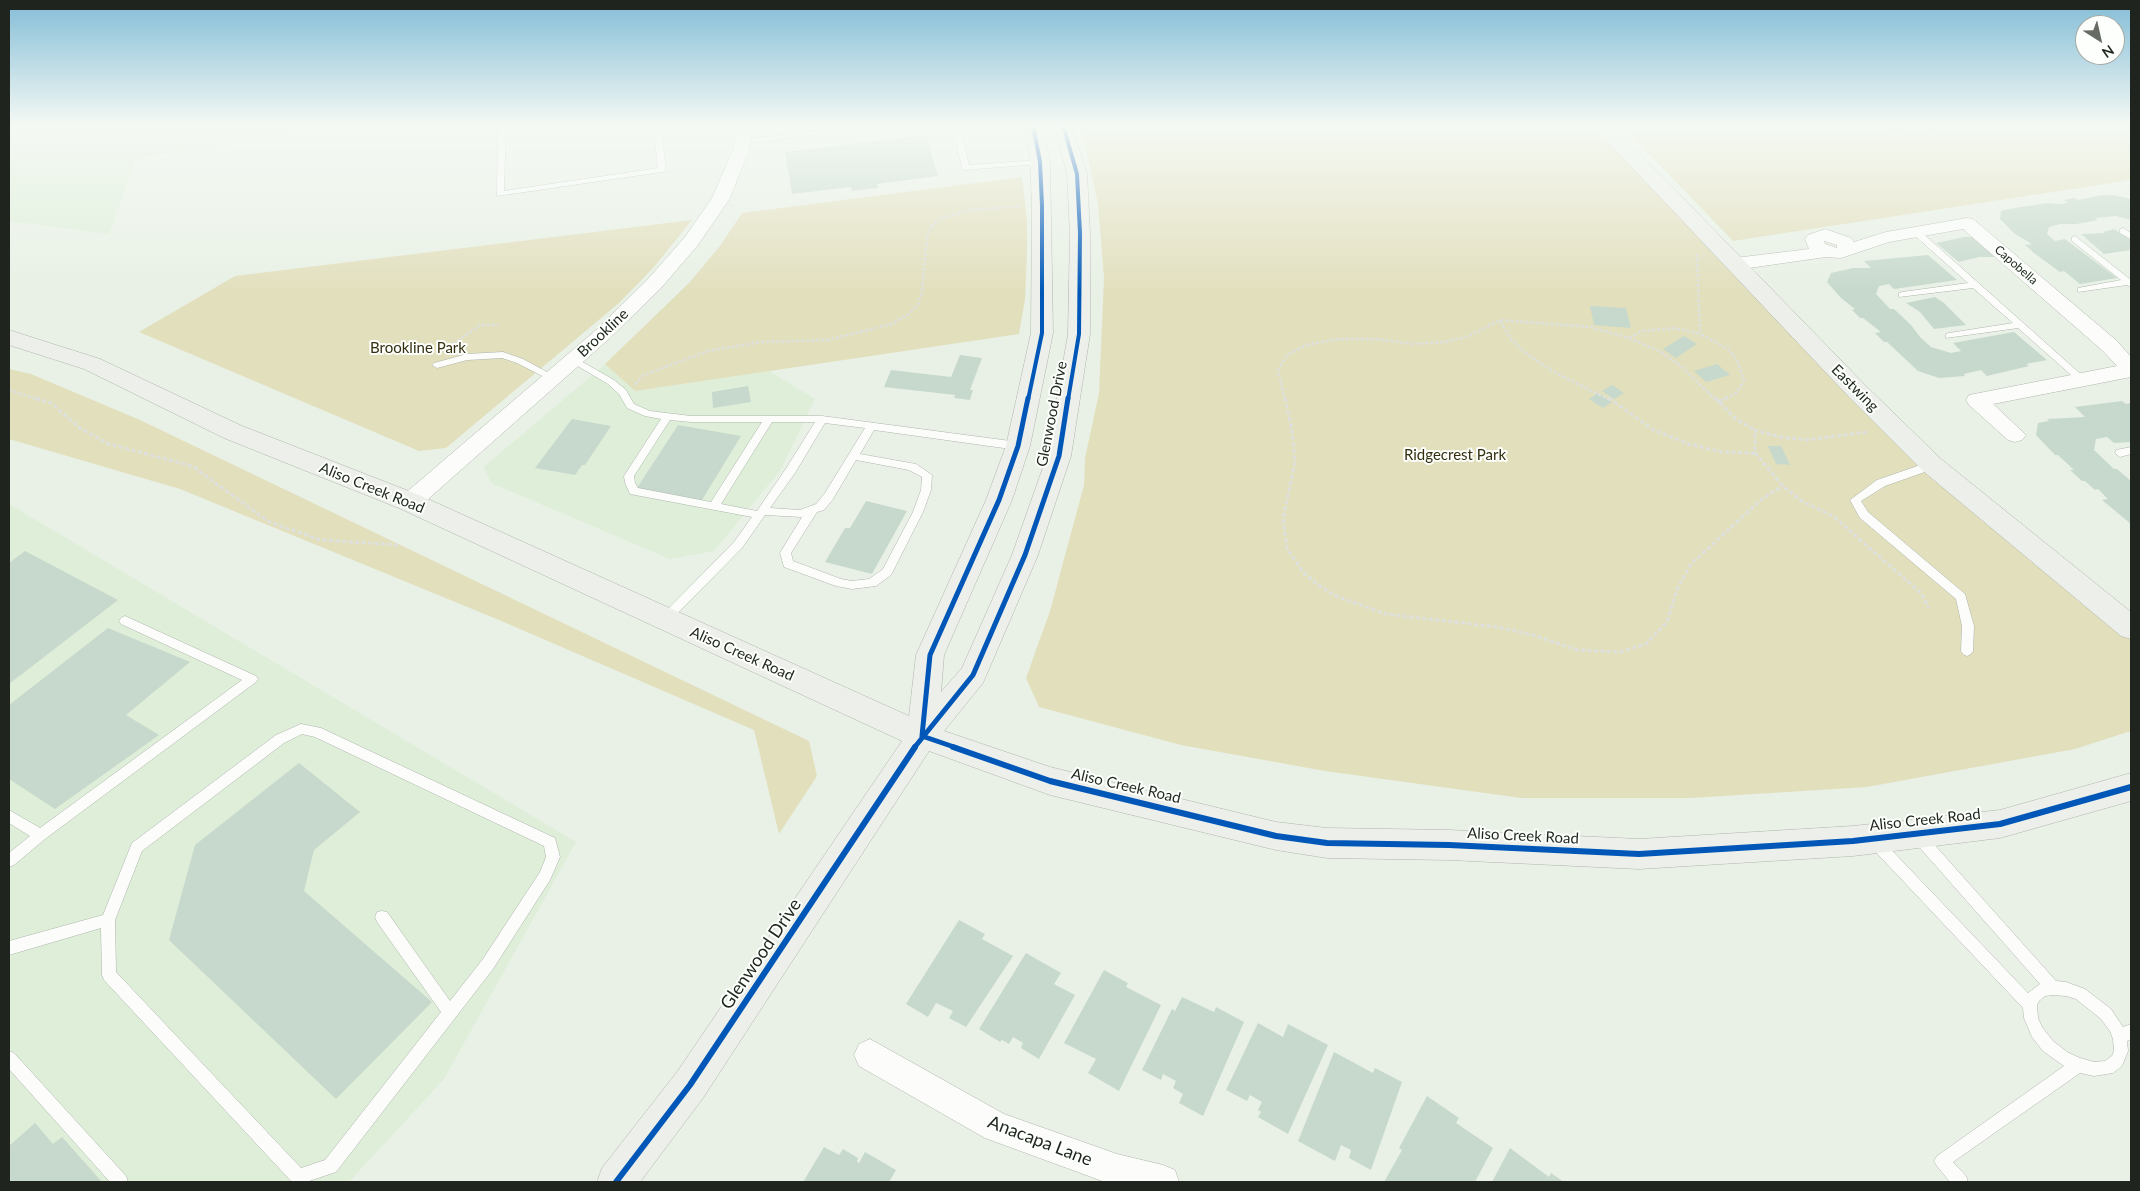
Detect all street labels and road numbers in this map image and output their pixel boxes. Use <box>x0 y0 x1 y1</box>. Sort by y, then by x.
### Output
street label: Capobella <box>1992 242 2040 288</box>
street label: Brookline <box>574 305 632 361</box>
street label: Glenwood Drive <box>1033 360 1071 468</box>
street label: Eastwing <box>1828 361 1882 415</box>
street label: Aliso Creek Road <box>317 459 427 517</box>
street label: Aliso Creek Road <box>687 623 797 685</box>
street label: Aliso Creek Road <box>1070 765 1182 807</box>
street label: Aliso Creek Road <box>1868 805 1982 835</box>
street label: Aliso Creek Road <box>1467 824 1579 848</box>
street label: Glenwood Drive <box>716 895 806 1013</box>
street label: Anacapa Lane <box>985 1111 1095 1171</box>

